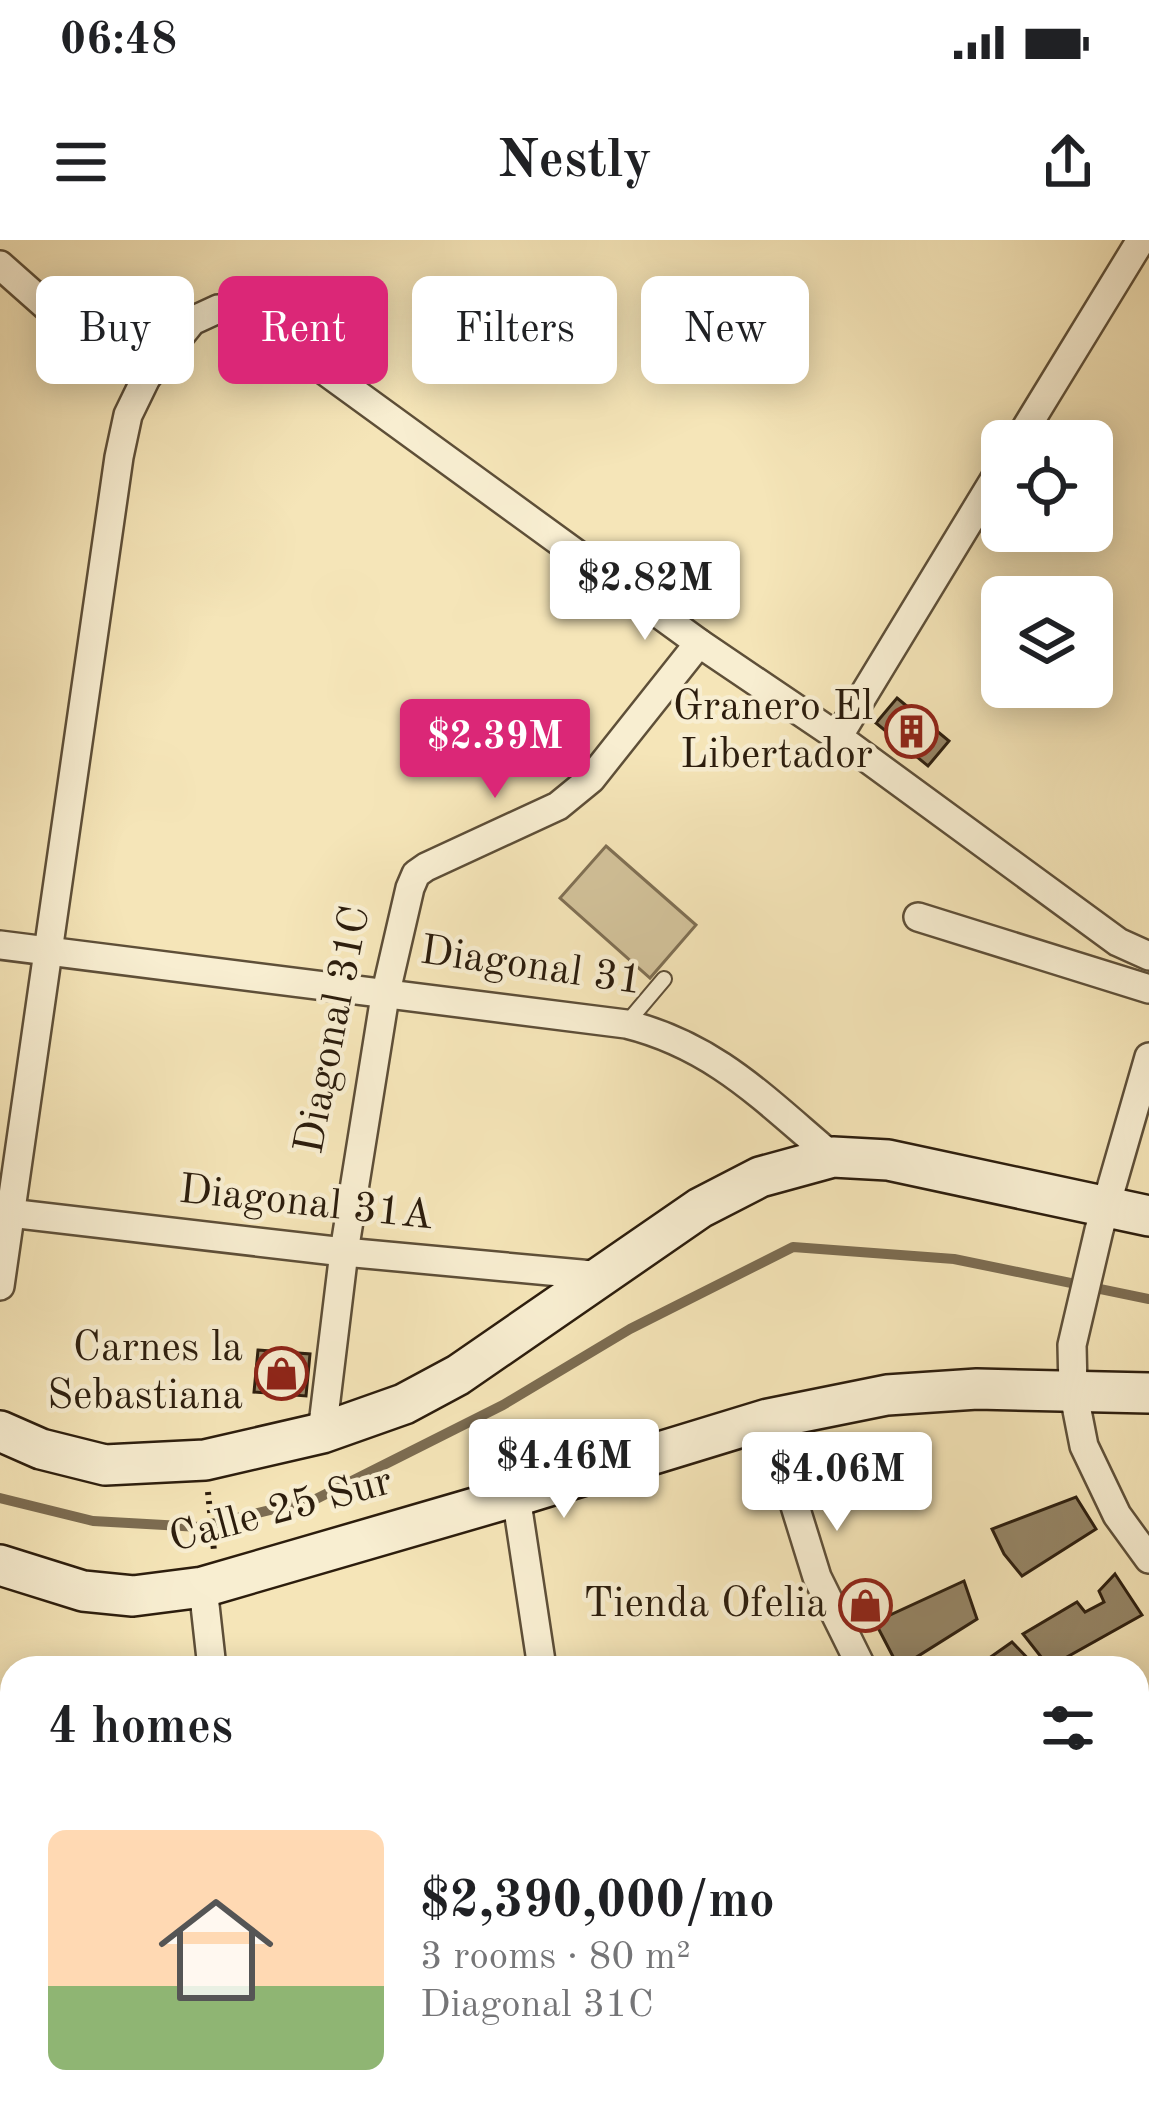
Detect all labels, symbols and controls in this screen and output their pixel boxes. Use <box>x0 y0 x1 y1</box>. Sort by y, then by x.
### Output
text: 06:48 <box>60 19 177 64</box>
icon: menu <box>48 129 114 195</box>
icon: share <box>1035 129 1101 195</box>
text: Nestly <box>497 135 652 189</box>
chip: Buy <box>36 276 194 384</box>
chip: Rent <box>218 276 388 384</box>
chip: Filters <box>412 276 617 384</box>
chip: New <box>641 276 809 384</box>
map controls <box>981 420 1113 708</box>
button: locate <box>981 420 1113 552</box>
pin: $2.82M <box>547 541 743 643</box>
text: $2.82M <box>577 560 713 599</box>
button: layers <box>981 576 1113 708</box>
place label: Granero El Libertador <box>673 687 873 777</box>
pin: $2.39M <box>397 699 593 801</box>
building icon: Granero El Libertador <box>884 704 940 760</box>
text: $2.39M <box>427 718 563 757</box>
street label: Diagonal 31C <box>289 902 379 1158</box>
street label: Diagonal 31 <box>417 931 645 1003</box>
street label: Diagonal 31A <box>177 1170 435 1238</box>
place label: Carnes la Sebastiana <box>47 1328 243 1418</box>
shop icon: Carnes la Sebastiana <box>254 1345 310 1401</box>
pin: $4.46M <box>466 1419 662 1521</box>
pin: $4.06M <box>739 1432 935 1534</box>
text: $4.46M <box>496 1438 632 1477</box>
text: $4.06M <box>769 1451 905 1490</box>
street label: Calle 25 Sur <box>165 1461 397 1561</box>
shop icon: Tienda Ofelia <box>838 1577 894 1633</box>
place label: Tienda Ofelia <box>583 1584 827 1626</box>
icon: filters <box>1035 1695 1101 1761</box>
text: 4 homes <box>48 1703 233 1754</box>
text: $2,390,000/mo <box>420 1877 775 1928</box>
icon: home <box>144 1878 288 2022</box>
text: 3 rooms · 80 m² <box>420 1938 691 1977</box>
text: Diagonal 31C <box>420 1986 654 2025</box>

